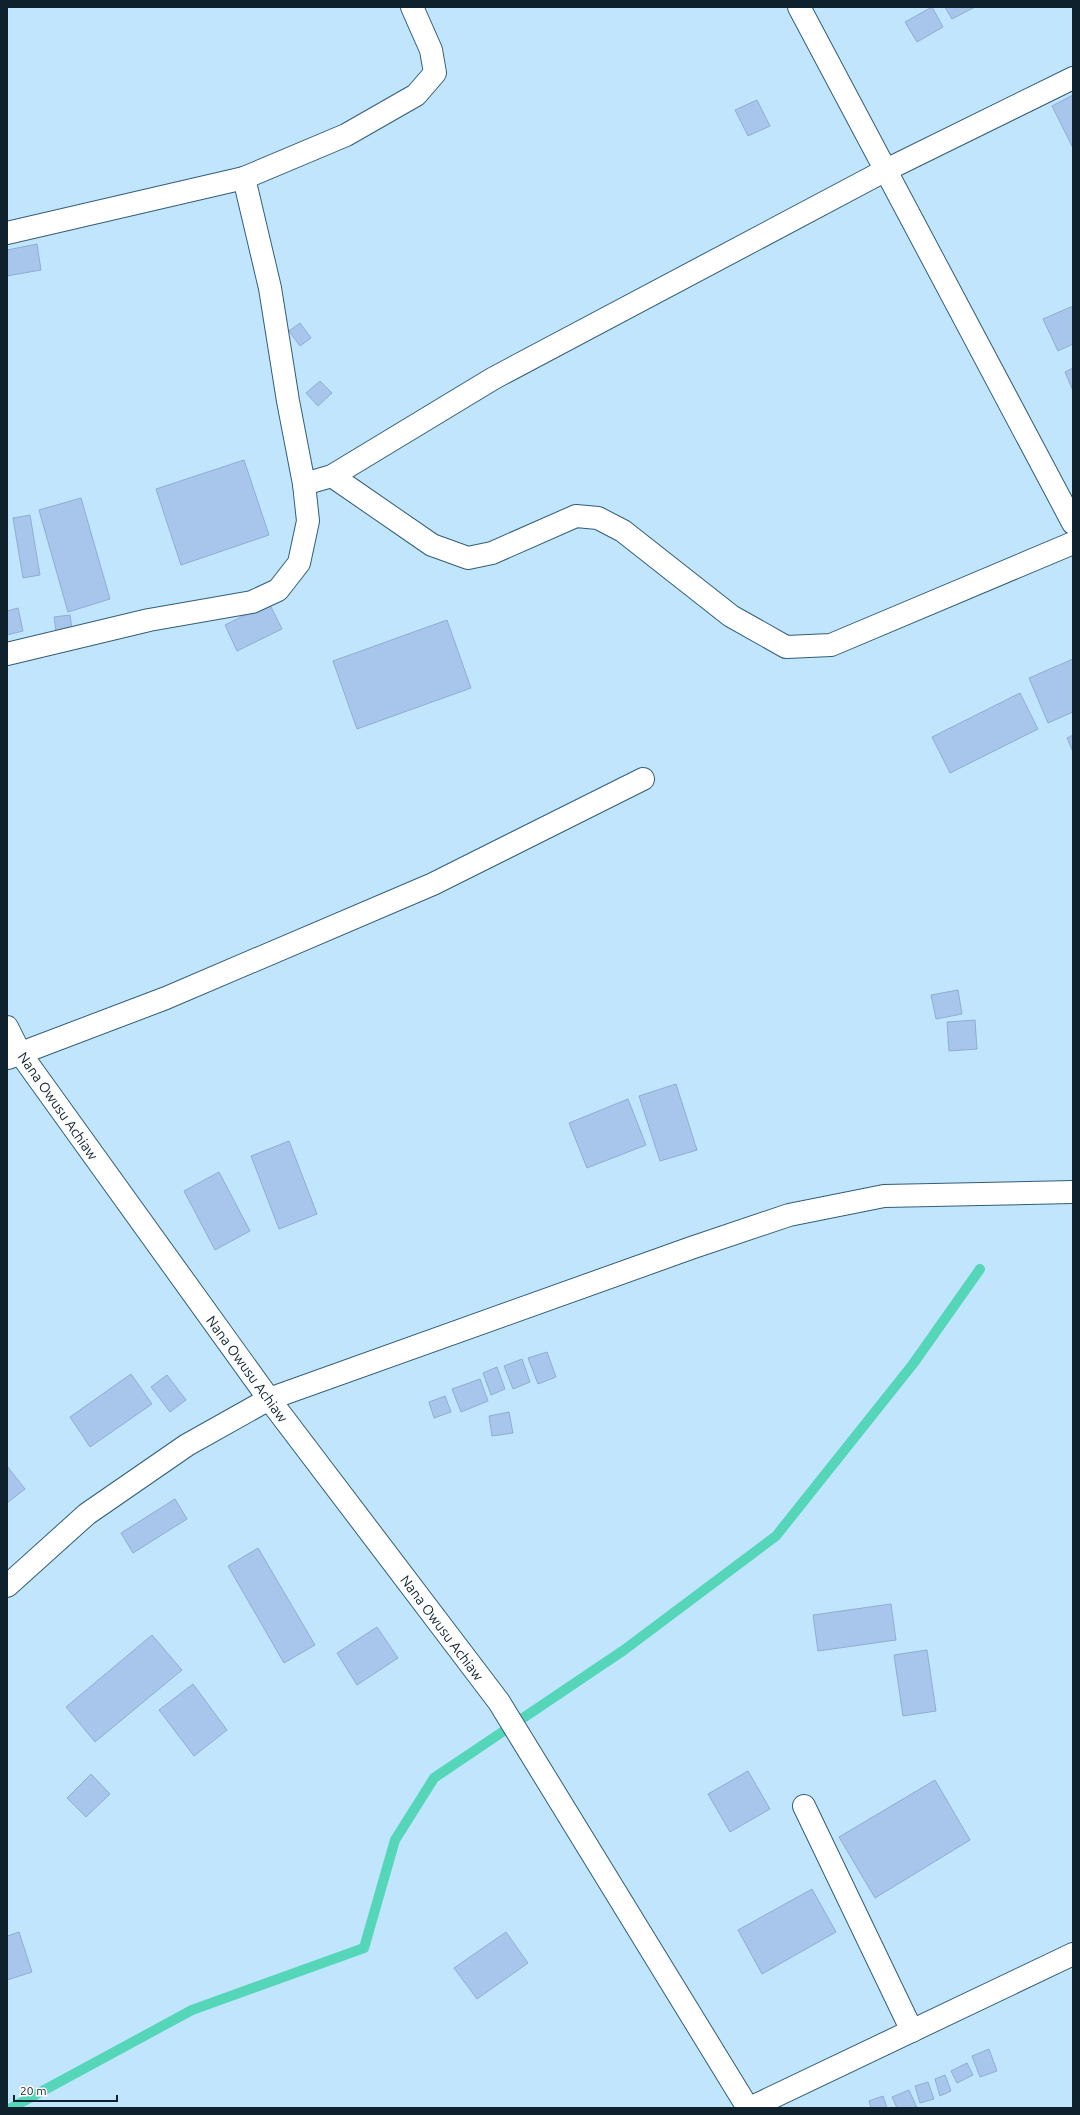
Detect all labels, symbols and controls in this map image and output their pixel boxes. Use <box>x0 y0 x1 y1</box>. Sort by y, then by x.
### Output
street label: Nana Owusu Achiaw <box>15 1049 101 1163</box>
street label: Nana Owusu Achiaw <box>203 1313 291 1425</box>
street label: Nana Owusu Achiaw <box>397 1572 487 1684</box>
scale bar <box>14 2077 117 2103</box>
text: 20 m <box>20 2084 47 2097</box>

